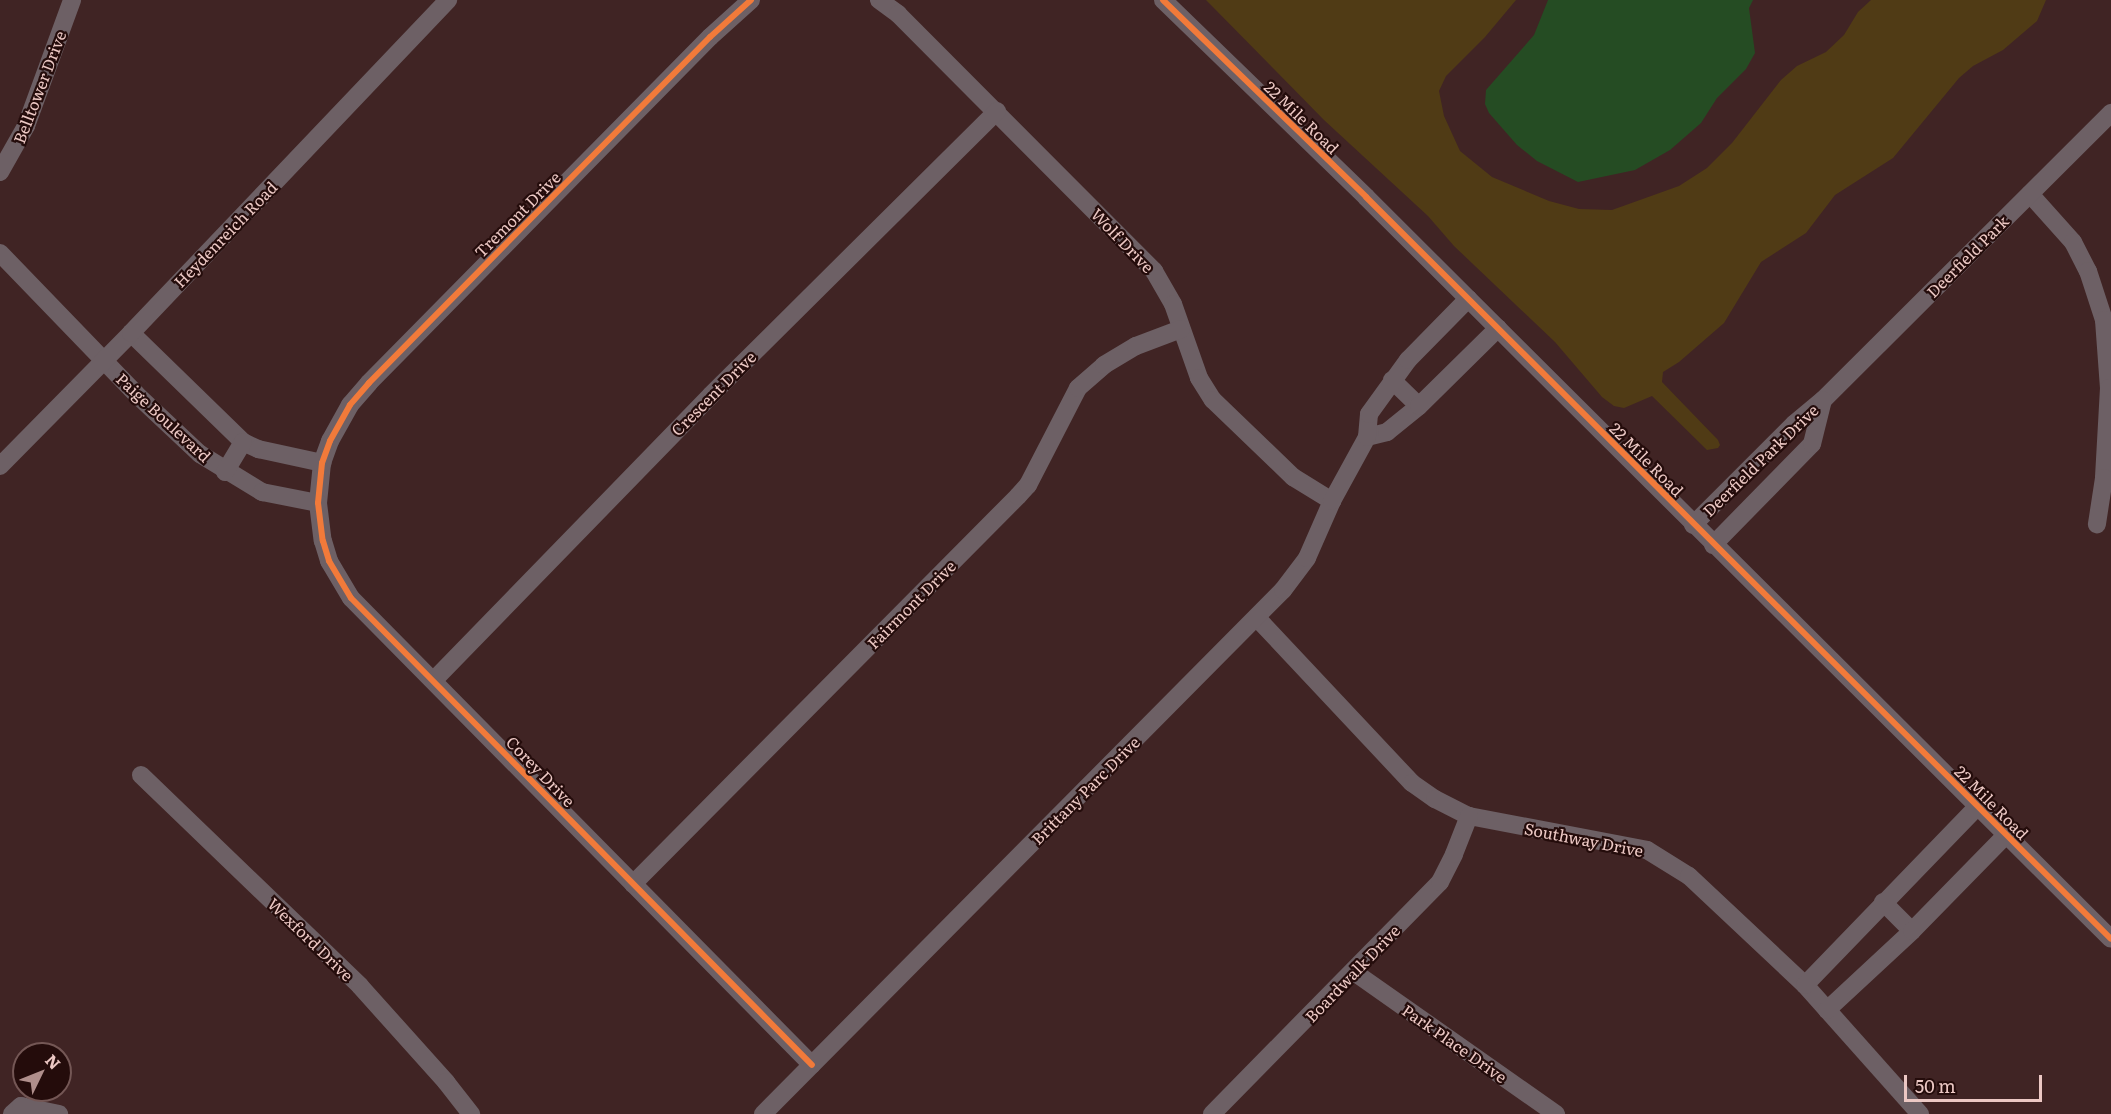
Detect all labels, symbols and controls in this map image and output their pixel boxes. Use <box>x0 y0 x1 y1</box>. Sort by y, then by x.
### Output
street label: Belltower Drive <box>9 28 69 146</box>
street label: 22 Mile Road <box>1261 77 1343 157</box>
street label: Tremont Drive <box>470 167 564 261</box>
street label: Heydenreich Road <box>169 177 281 291</box>
street label: Wolf Drive <box>1088 204 1158 276</box>
street label: Deerfield Park <box>1922 211 2012 301</box>
street label: Crescent Drive <box>667 347 759 439</box>
street label: Paige Boulevard <box>113 368 215 466</box>
street label: Deerfield Park Drive <box>1698 400 1822 520</box>
street label: 22 Mile Road <box>1606 418 1688 500</box>
street label: Fairmont Drive <box>863 556 959 652</box>
street label: Corey Drive <box>503 732 579 810</box>
street label: Brittany Parc Drive <box>1027 732 1143 848</box>
street label: 22 Mile Road <box>1951 761 2033 843</box>
street label: Southway Drive <box>1523 818 1645 860</box>
street label: Wexford Drive <box>264 894 358 984</box>
street label: Boardwalk Drive <box>1301 920 1403 1026</box>
street label: Park Place Drive <box>1399 1000 1511 1086</box>
north arrow <box>12 1042 72 1102</box>
text: N <box>40 1048 67 1074</box>
scale bar <box>1907 1063 2045 1101</box>
text: 50 m <box>1915 1072 1956 1099</box>

